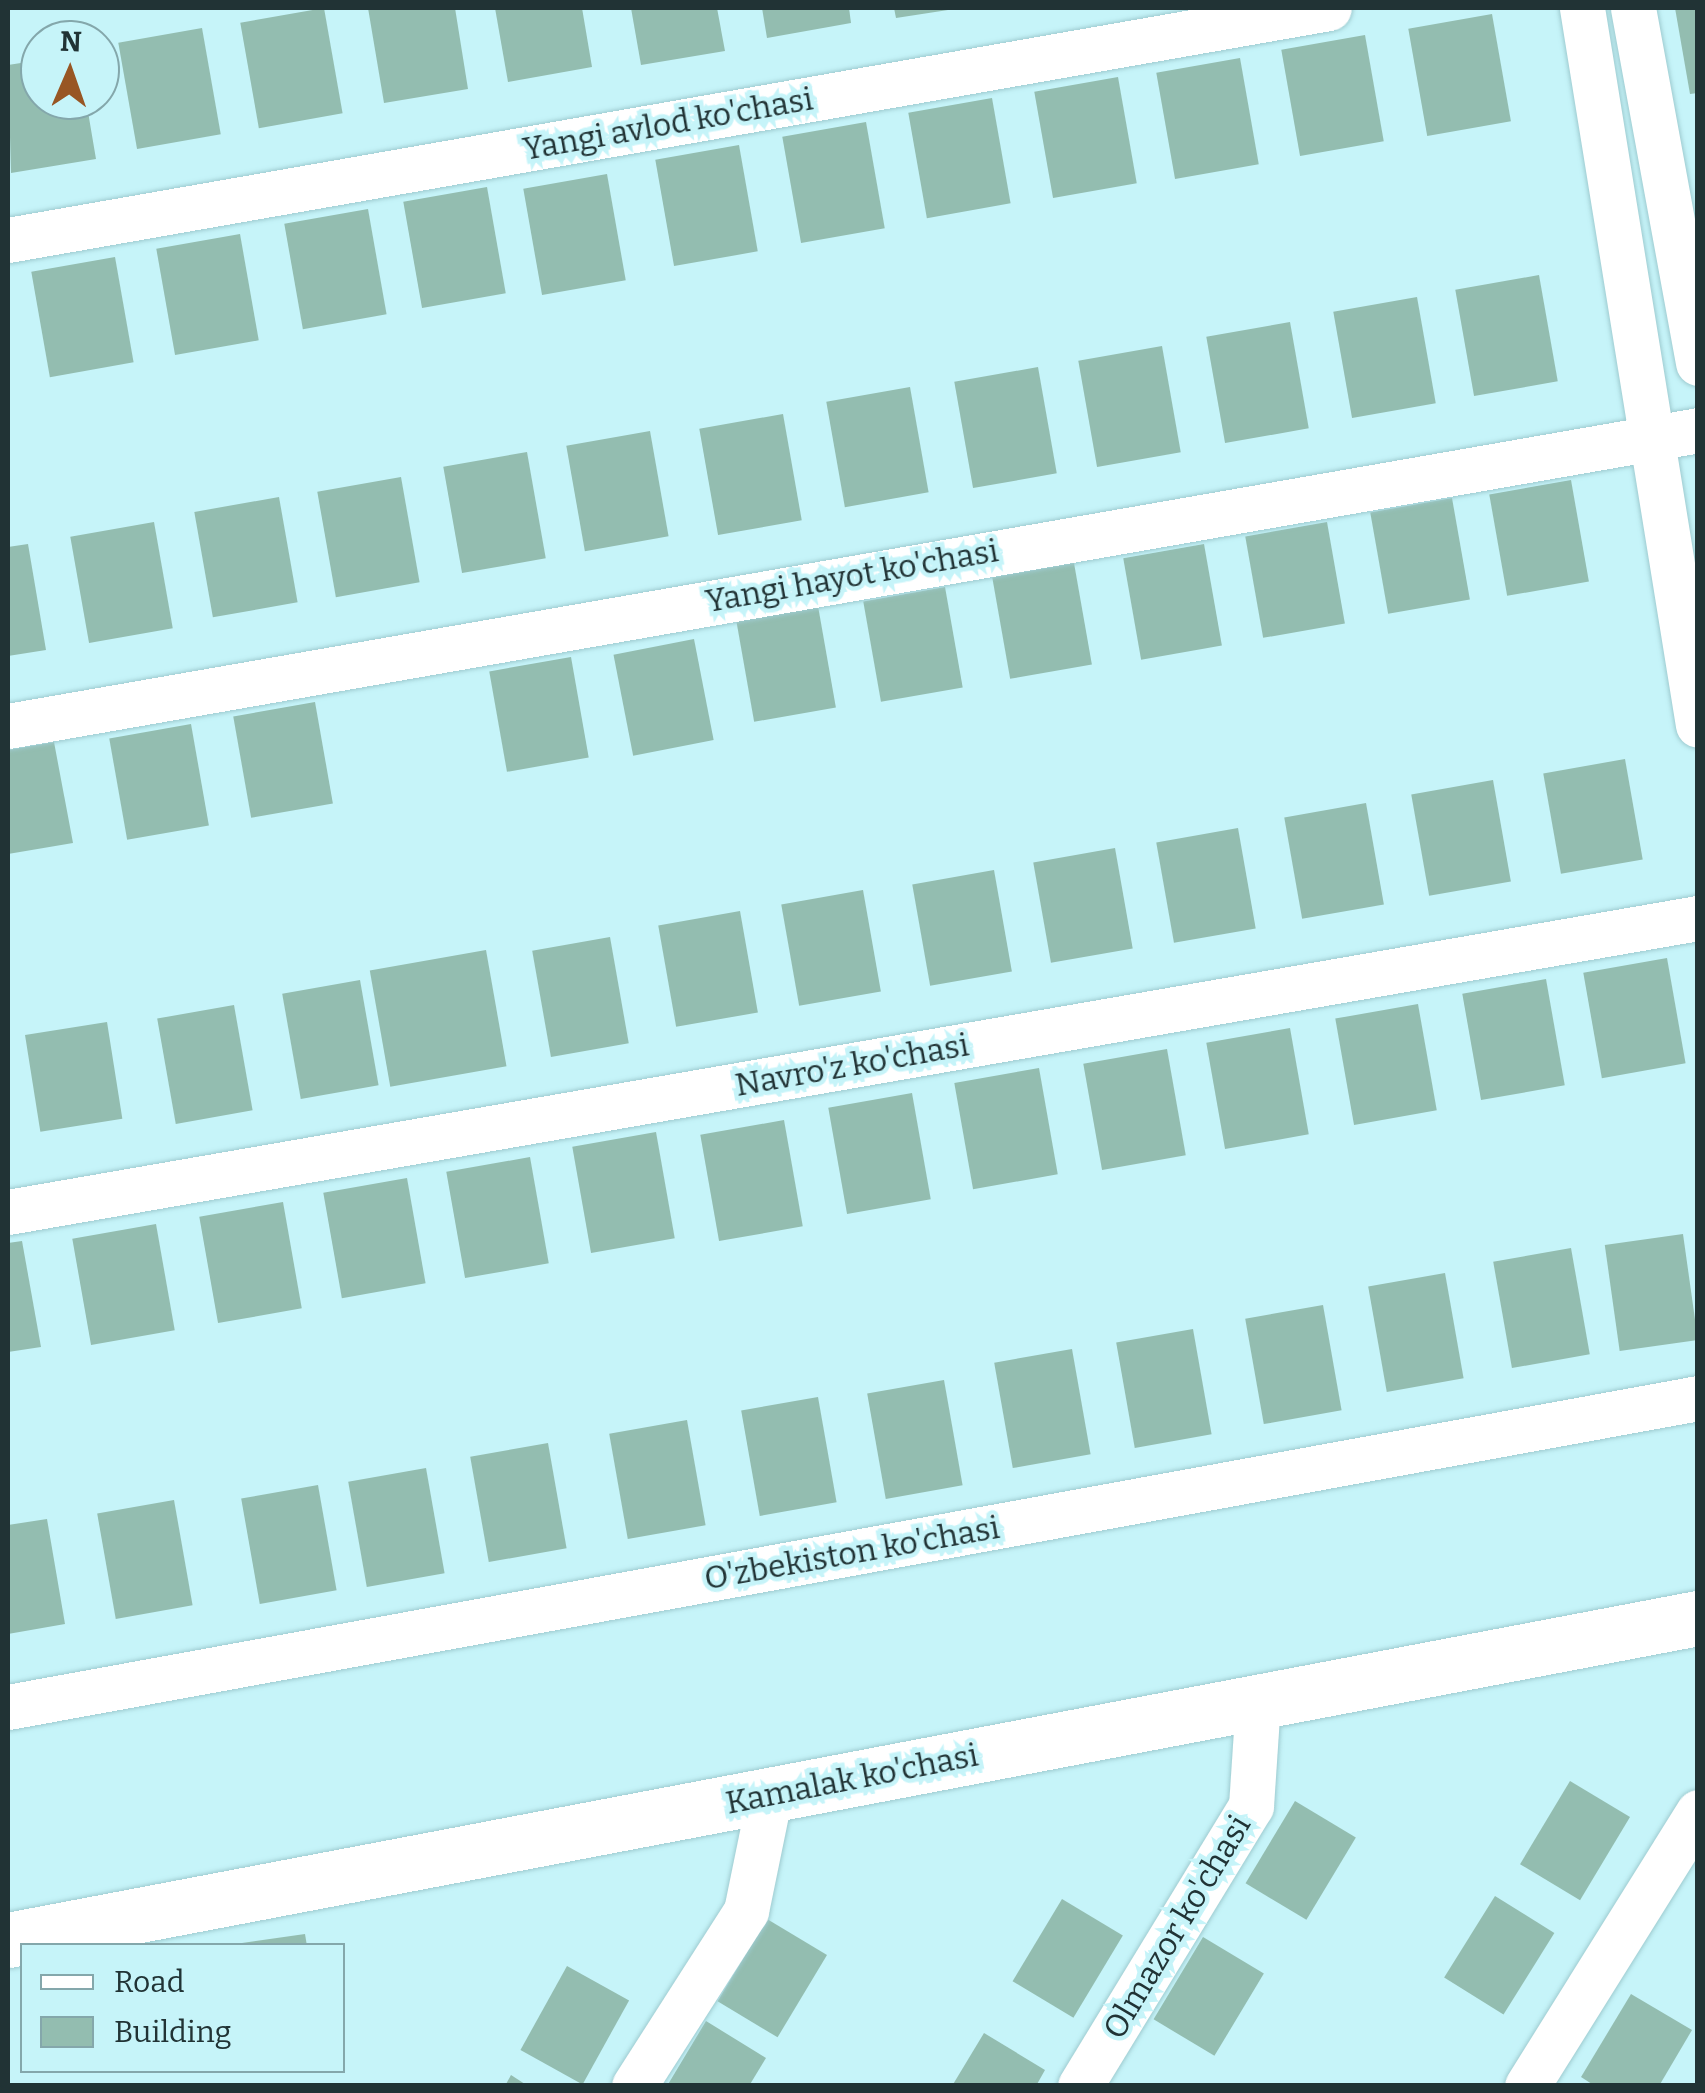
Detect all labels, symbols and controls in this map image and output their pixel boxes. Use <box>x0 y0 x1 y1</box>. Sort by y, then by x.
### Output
north arrow <box>20 20 120 120</box>
text: N <box>60 25 82 58</box>
street label: Yangi avlod ko'chasi <box>520 80 816 168</box>
street label: Yangi hayot ko'chasi <box>703 531 1001 621</box>
street label: Navro'z ko'chasi <box>732 1026 972 1104</box>
street label: O'zbekiston ko'chasi <box>701 1508 1003 1598</box>
street label: Kamalak ko'chasi <box>723 1736 981 1822</box>
street label: Olmazor ko'chasi <box>1095 1808 1259 2046</box>
legend <box>20 1943 345 2073</box>
text: Road <box>114 1964 185 2000</box>
text: Building <box>114 2014 232 2050</box>

